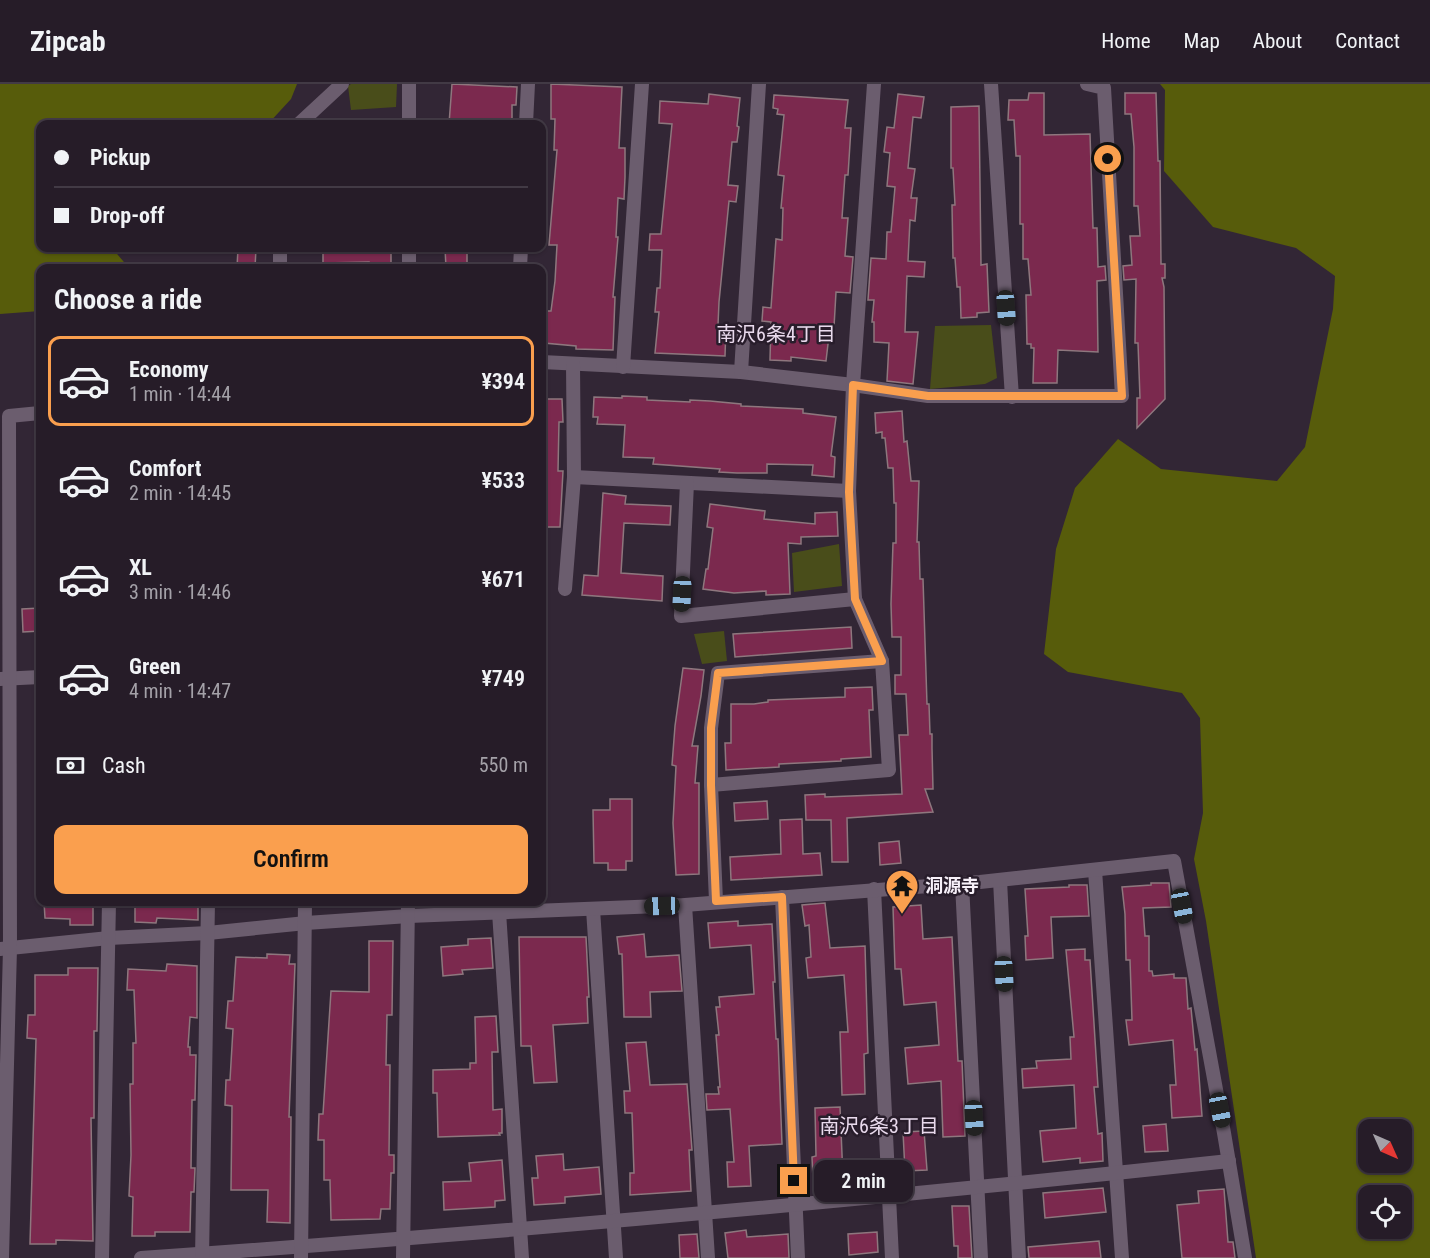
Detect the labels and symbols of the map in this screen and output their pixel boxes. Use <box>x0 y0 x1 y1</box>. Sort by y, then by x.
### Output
route start <box>1094 145 1121 172</box>
car <box>996 289 1016 327</box>
district label: 南沢6条4丁目 <box>716 322 836 346</box>
car <box>672 576 692 612</box>
temple icon: 洞源寺 <box>884 868 920 915</box>
place label: 洞源寺 <box>925 875 979 896</box>
car <box>1170 887 1194 925</box>
car <box>644 896 680 916</box>
car <box>994 956 1014 992</box>
car <box>1208 1091 1232 1129</box>
car <box>964 1100 984 1136</box>
district label: 南沢6条3丁目 <box>819 1114 939 1138</box>
north arrow <box>1358 1119 1412 1173</box>
callout: 2 min <box>815 1160 914 1202</box>
route end <box>780 1167 807 1194</box>

